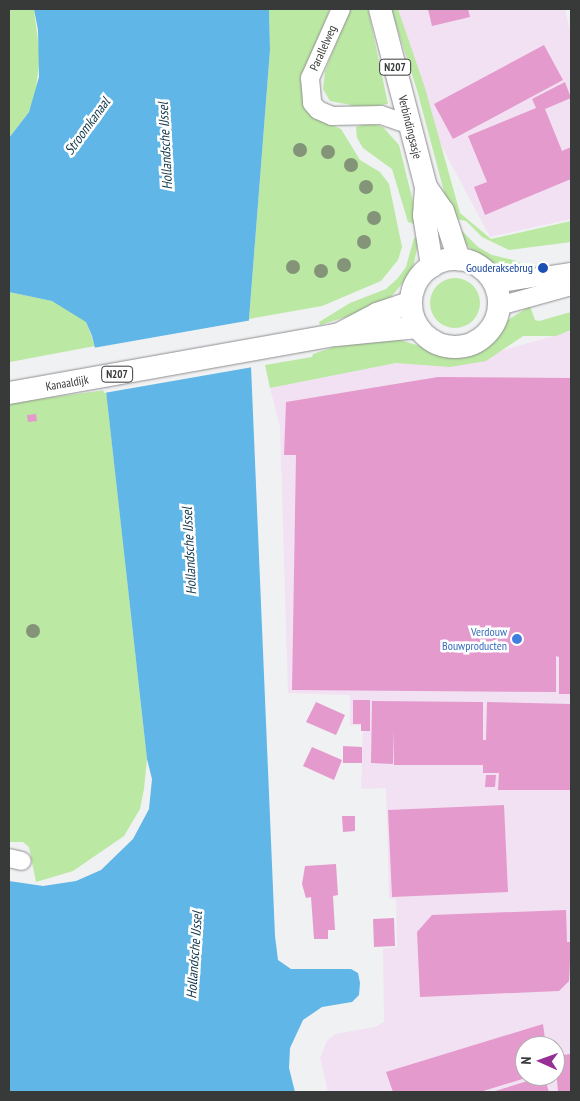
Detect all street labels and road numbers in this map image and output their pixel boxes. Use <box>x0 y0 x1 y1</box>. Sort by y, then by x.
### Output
street label: Parallelweg <box>307 23 339 73</box>
road number: N207 <box>379 58 411 76</box>
street label: Verbindingsasje <box>395 94 425 160</box>
road number: N207 <box>101 366 133 382</box>
street label: Kanaaldijk <box>44 372 90 394</box>

